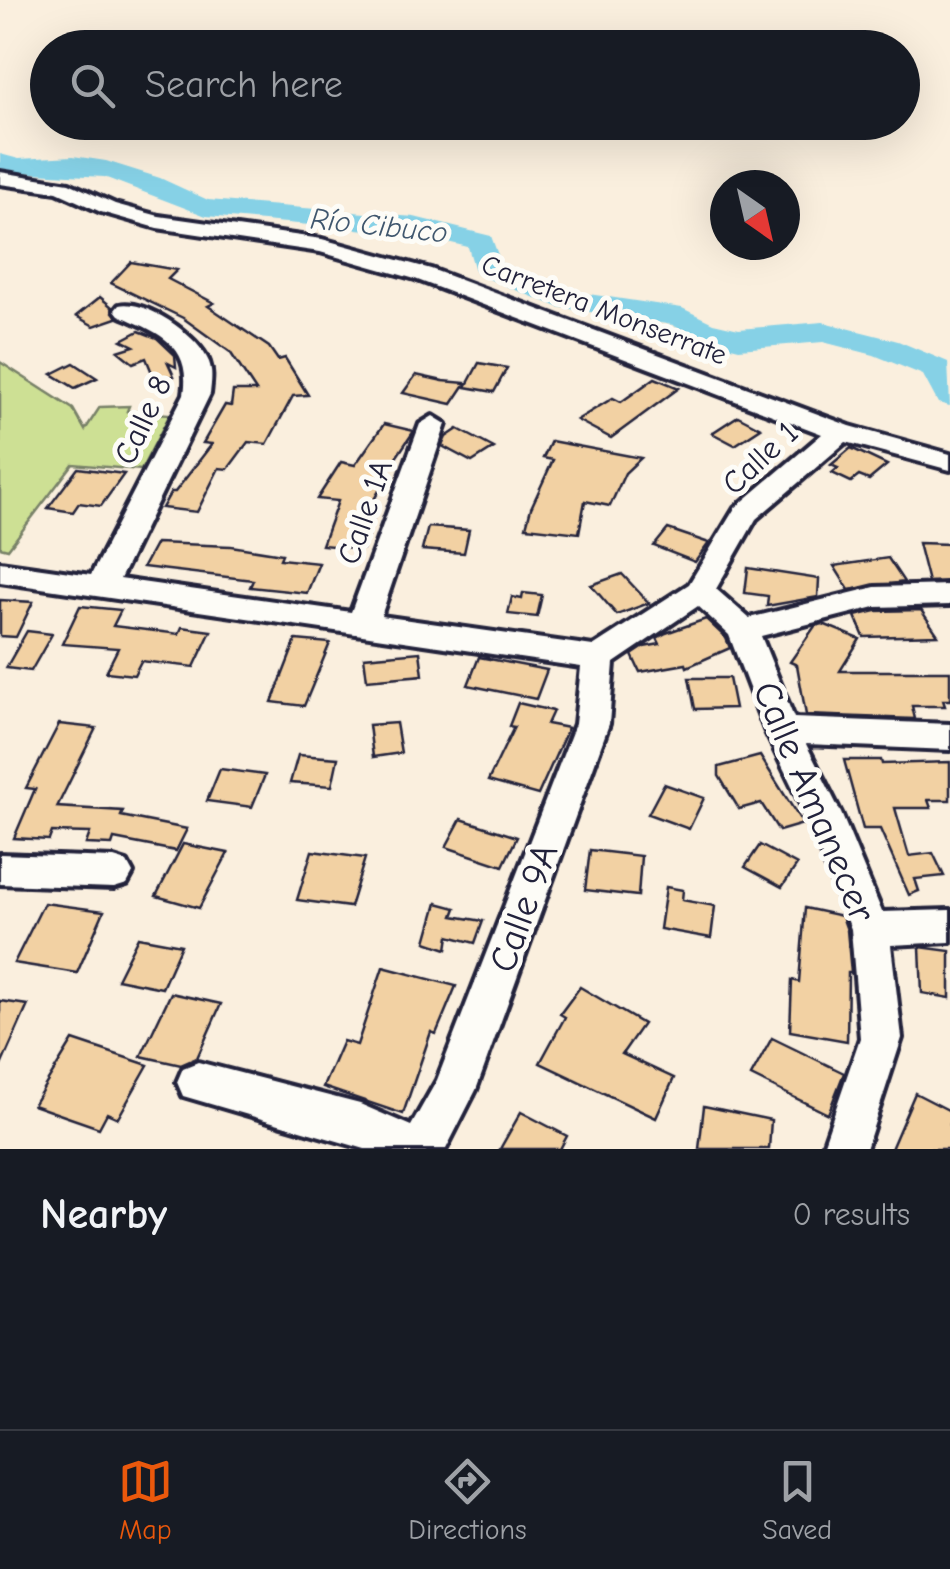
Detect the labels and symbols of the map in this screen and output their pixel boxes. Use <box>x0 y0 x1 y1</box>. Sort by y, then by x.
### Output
north arrow <box>710 170 800 260</box>
water label: Río Cibuco <box>309 201 449 251</box>
street label: Carretera Monserrate <box>477 249 731 371</box>
street label: Calle 8 <box>106 370 180 470</box>
street label: Calle 1 <box>715 414 805 502</box>
street label: Calle 1A <box>330 455 400 569</box>
street label: Calle Amanecer <box>744 675 884 929</box>
street label: Calle 9A <box>480 838 568 978</box>

